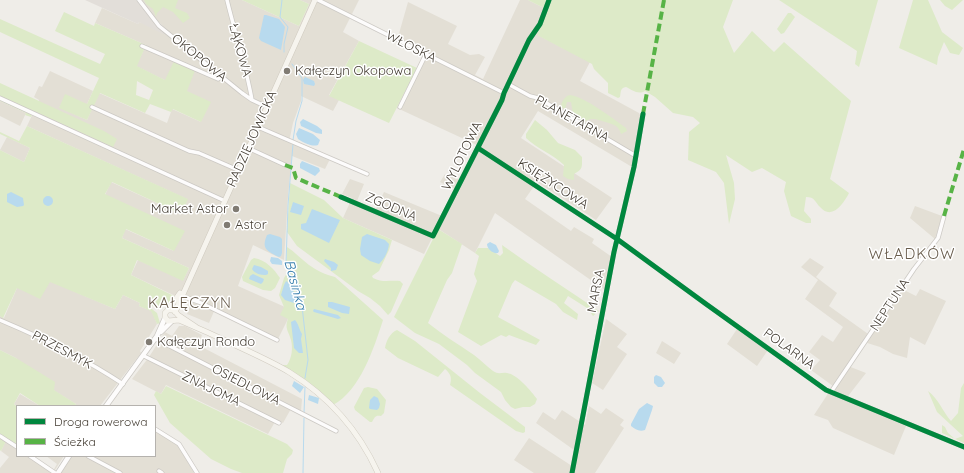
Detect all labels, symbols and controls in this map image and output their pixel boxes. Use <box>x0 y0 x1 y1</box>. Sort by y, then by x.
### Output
street label: ŁĄKOWA <box>225 21 255 79</box>
street label: WŁOSKA <box>383 28 439 66</box>
street label: OKOPOWA <box>168 31 230 85</box>
place label: Kałęczyn Okopowa <box>295 63 411 79</box>
marker: Kałęczyn Okopowa <box>282 66 292 76</box>
street label: RADZIEJOWICKA <box>224 88 280 190</box>
street label: PLANETARNA <box>532 92 612 146</box>
street label: WYLOTOWA <box>439 119 485 193</box>
street label: KSIĘŻYCOWA <box>515 155 591 213</box>
street label: ZGODNA <box>363 189 419 225</box>
place label: Market Astor <box>151 201 228 217</box>
marker: Market Astor <box>231 204 241 214</box>
place label: Astor <box>235 217 267 233</box>
marker: Astor <box>222 220 232 230</box>
district label: WŁADKÓW <box>869 245 955 263</box>
water label: Basinka <box>280 258 310 312</box>
street label: MARSA <box>584 268 608 314</box>
street label: NEPTUNA <box>867 276 913 334</box>
district label: KAŁĘCZYN <box>148 294 232 312</box>
street label: POLARNA <box>760 325 818 373</box>
street label: PRZESMYK <box>29 328 95 372</box>
place label: Kałęczyn Rondo <box>157 334 255 350</box>
marker: Kałęczyn Rondo <box>144 337 154 347</box>
street label: OSIEDLOWA <box>209 361 283 409</box>
street label: ZNAJOMA <box>179 368 243 410</box>
legend <box>16 405 156 457</box>
text: Droga rowerowa <box>54 414 148 429</box>
text: Ścieżka <box>54 434 96 449</box>

